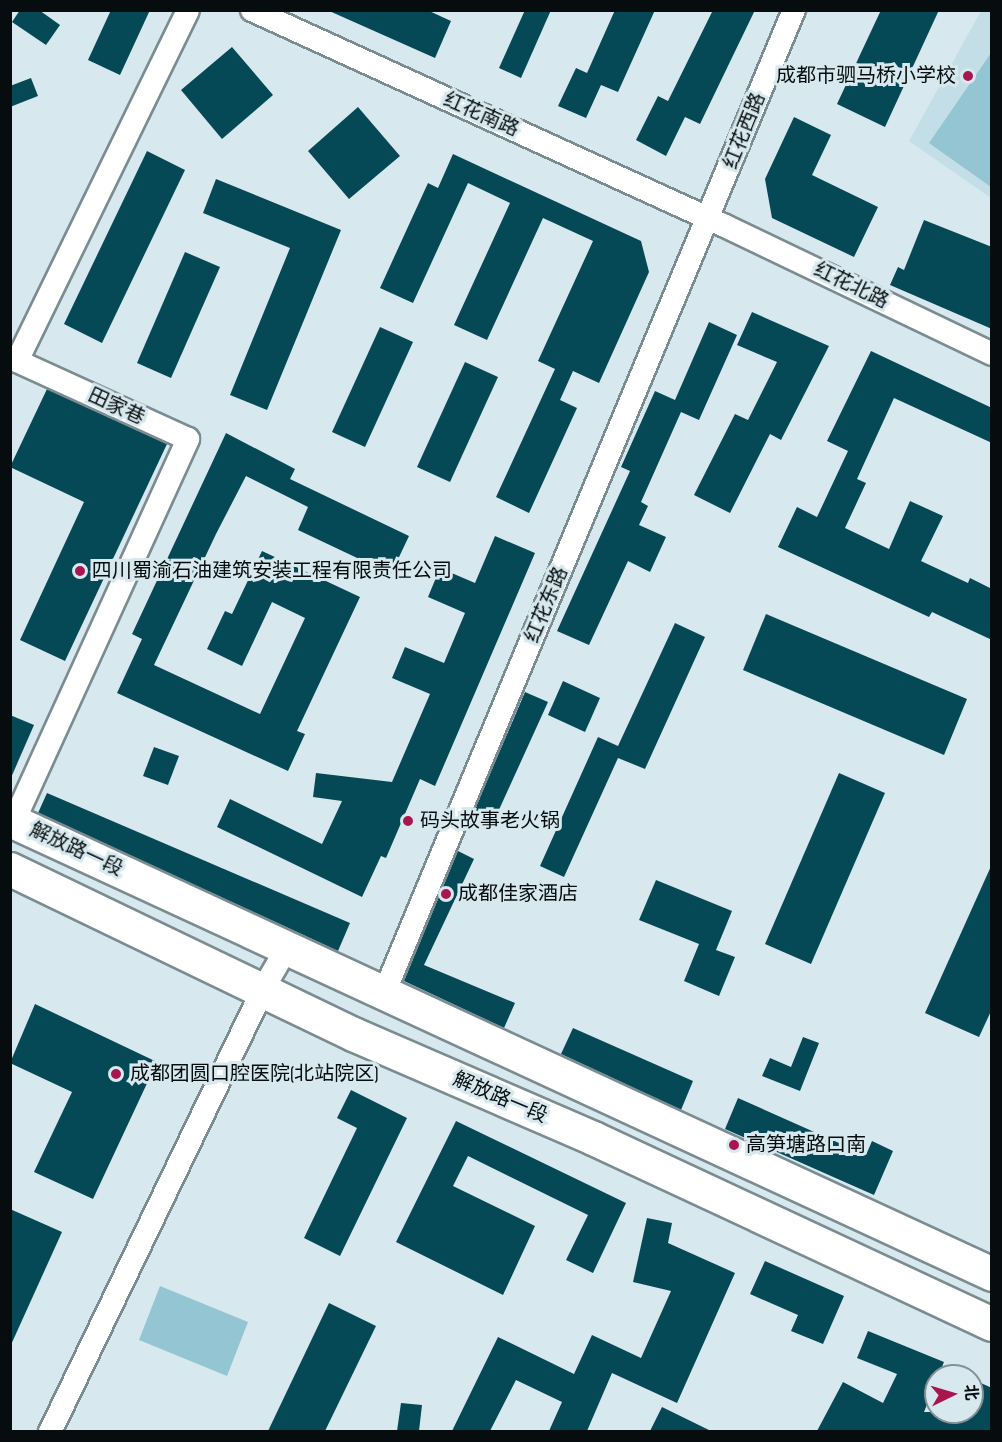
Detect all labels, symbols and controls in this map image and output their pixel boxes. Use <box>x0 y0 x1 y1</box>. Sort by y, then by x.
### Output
place label: 成都市驷马桥小学校 <box>776 64 956 88</box>
marker: 成都市驷马桥小学校 <box>961 69 975 83</box>
street label: 红花南路 <box>440 88 522 142</box>
street label: 红花西路 <box>719 89 771 173</box>
street label: 红花北路 <box>810 258 892 314</box>
street label: 田家巷 <box>84 383 148 431</box>
place label: 四川蜀渝石油建筑安装工程有限责任公司 <box>92 559 452 583</box>
street label: 红花东路 <box>520 563 574 647</box>
marker: 四川蜀渝石油建筑安装工程有限责任公司 <box>73 564 87 578</box>
place label: 码头故事老火锅 <box>420 809 560 833</box>
marker: 码头故事老火锅 <box>401 814 415 828</box>
street label: 解放路一段 <box>26 818 126 882</box>
place label: 成都佳家酒店 <box>458 882 578 906</box>
marker: 成都佳家酒店 <box>439 887 453 901</box>
place label: 成都团圆口腔医院(北站院区) <box>130 1062 379 1086</box>
marker: 成都团圆口腔医院(北站院区) <box>107 1065 125 1083</box>
street label: 解放路一段 <box>449 1067 551 1129</box>
place label: 高笋塘路口南 <box>746 1133 866 1157</box>
marker: 高笋塘路口南 <box>727 1138 741 1152</box>
north arrow <box>924 1364 984 1424</box>
text: 北 <box>960 1384 981 1401</box>

